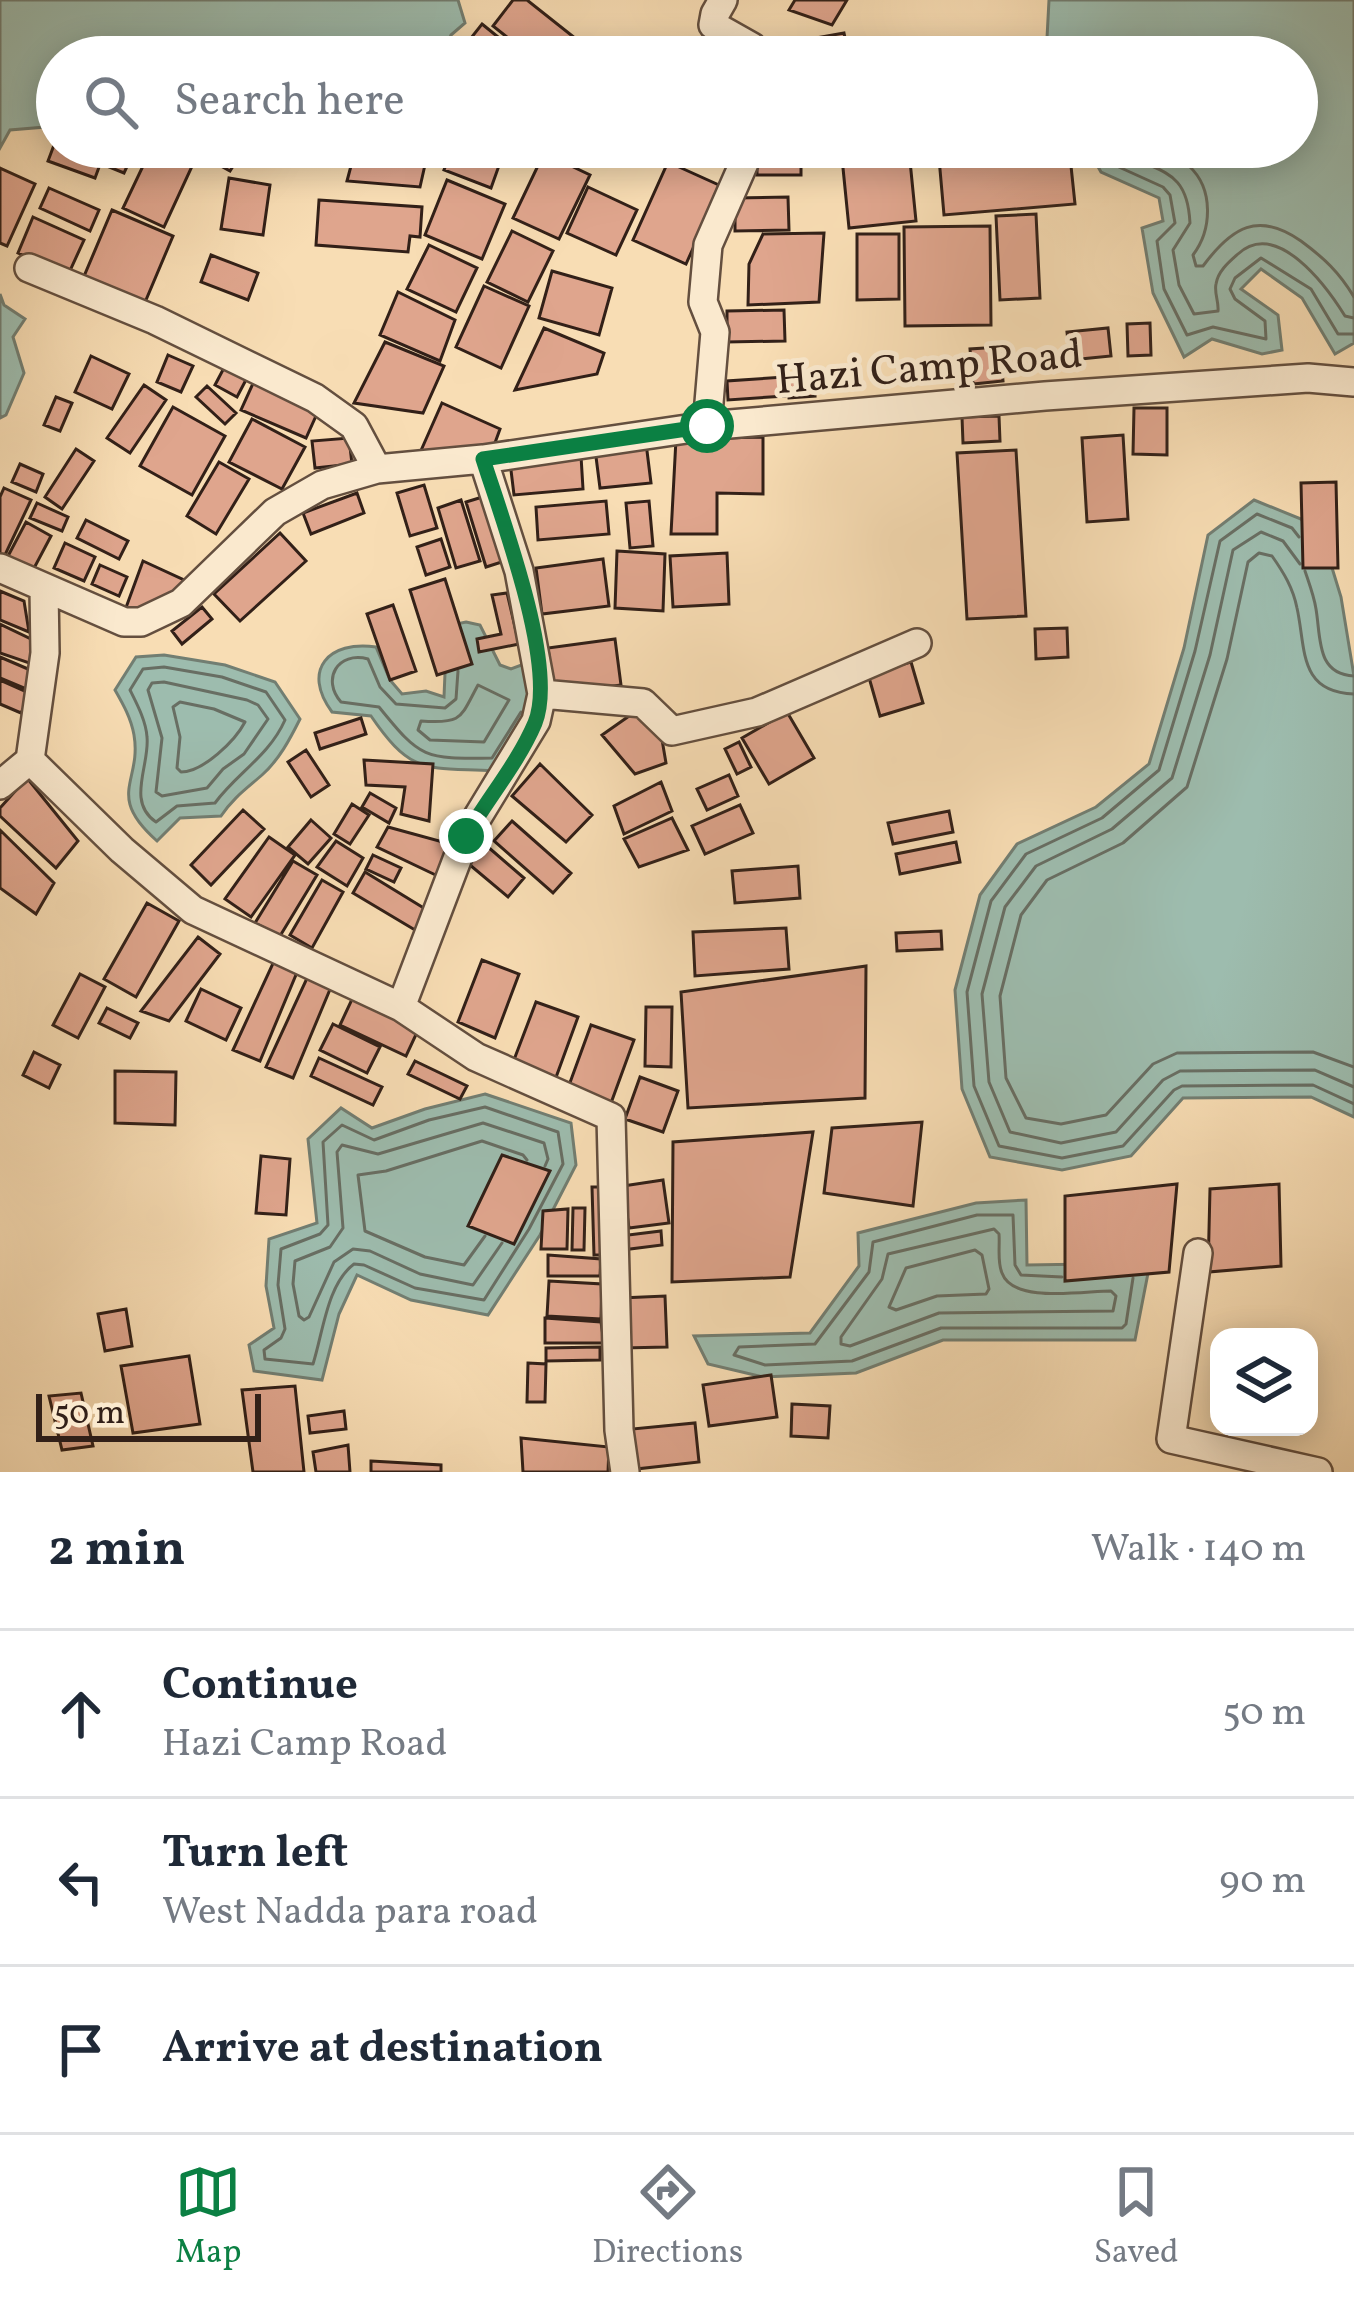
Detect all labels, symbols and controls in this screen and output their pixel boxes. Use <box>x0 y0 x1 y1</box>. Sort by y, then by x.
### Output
search box <box>36 36 1318 168</box>
icon: search <box>78 69 144 135</box>
text: Search here <box>174 71 405 134</box>
street label: Hazi Camp Road <box>774 327 1085 412</box>
route start <box>680 399 734 453</box>
route end <box>439 809 493 863</box>
map controls <box>1210 1328 1318 1436</box>
button: layers <box>1210 1328 1318 1436</box>
scale bar <box>36 1388 261 1441</box>
text: 50 m <box>54 1392 125 1438</box>
text: 2 min <box>48 1515 186 1586</box>
text: Walk · 140 m <box>1091 1523 1306 1577</box>
text: Continue <box>162 1655 358 1718</box>
icon: ahead <box>48 1681 114 1747</box>
text: 50 m <box>1222 1687 1306 1741</box>
text: Hazi Camp Road <box>162 1718 447 1772</box>
text: Turn left <box>162 1823 348 1886</box>
icon: left <box>48 1849 114 1915</box>
text: 90 m <box>1219 1855 1306 1909</box>
text: West Nadda para road <box>162 1886 538 1940</box>
icon: arrive <box>48 2017 114 2083</box>
text: Arrive at destination <box>162 2018 603 2081</box>
tab: Map <box>175 2159 241 2277</box>
tab: Directions <box>592 2159 743 2277</box>
tab: Saved <box>1094 2159 1179 2277</box>

